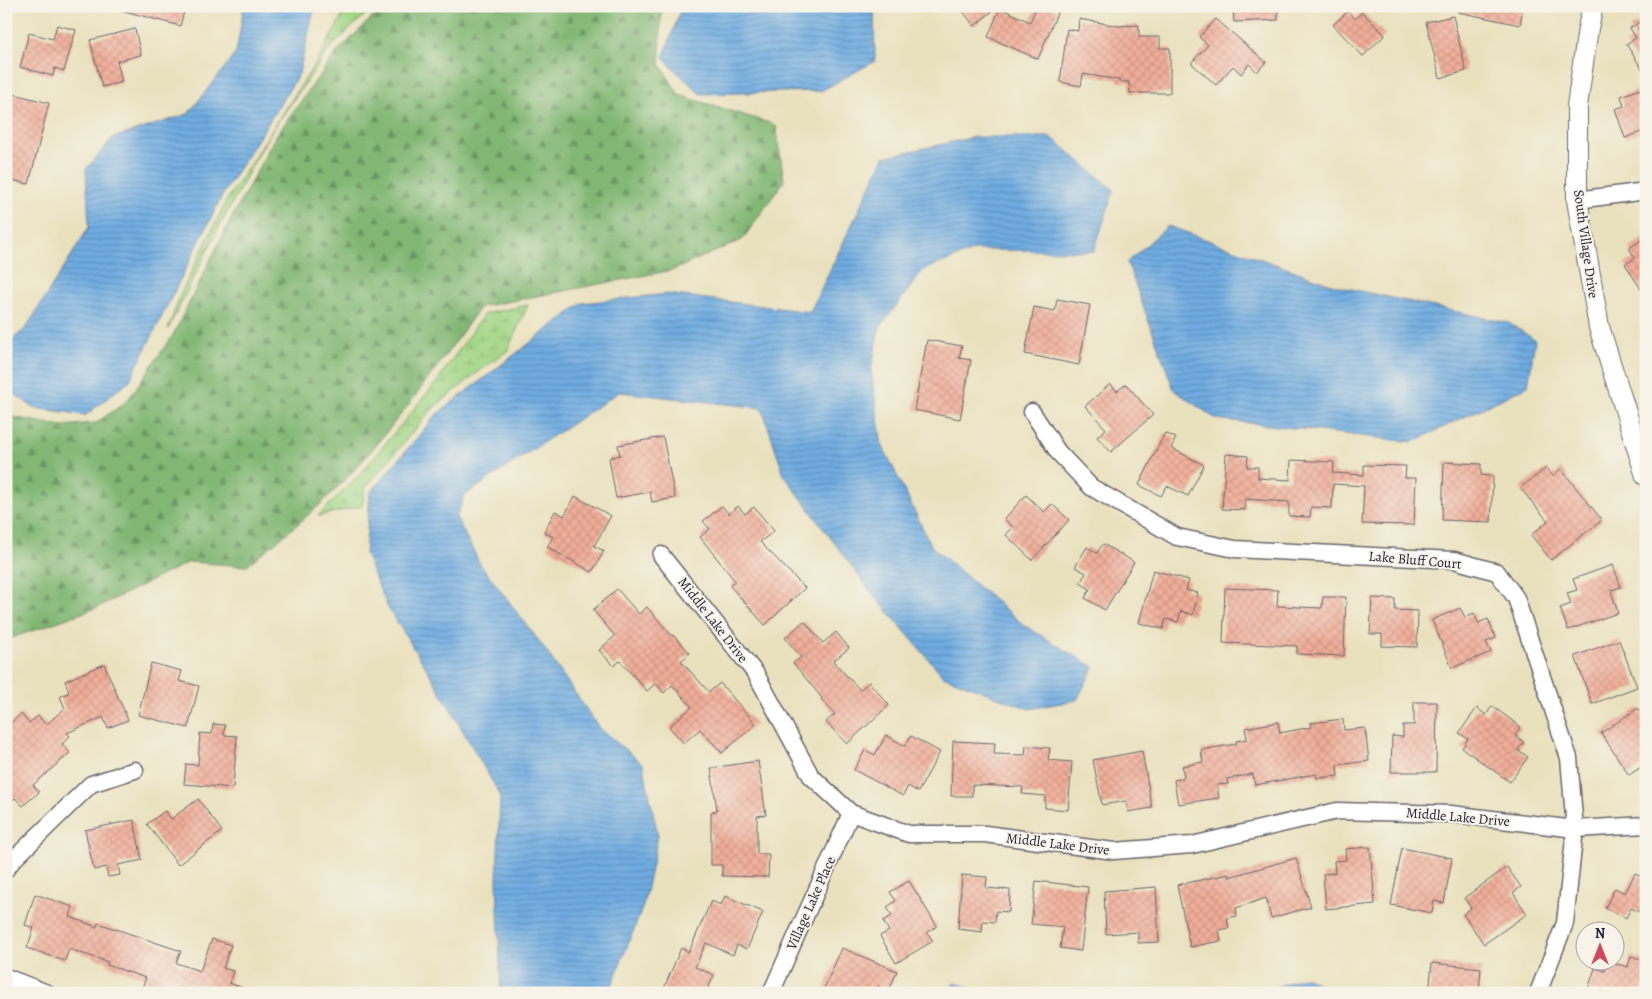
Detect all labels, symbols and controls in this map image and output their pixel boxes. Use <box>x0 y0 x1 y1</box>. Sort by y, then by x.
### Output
street label: South Village Drive <box>1569 189 1603 299</box>
street label: Lake Bluff Court <box>1368 546 1463 574</box>
street label: Middle Lake Drive <box>674 573 752 667</box>
street label: Middle Lake Drive <box>1405 803 1511 831</box>
street label: Middle Lake Drive <box>1005 828 1111 860</box>
street label: Village Lake Place <box>782 853 840 954</box>
north arrow <box>1574 922 1624 972</box>
text: N <box>1595 924 1605 943</box>

